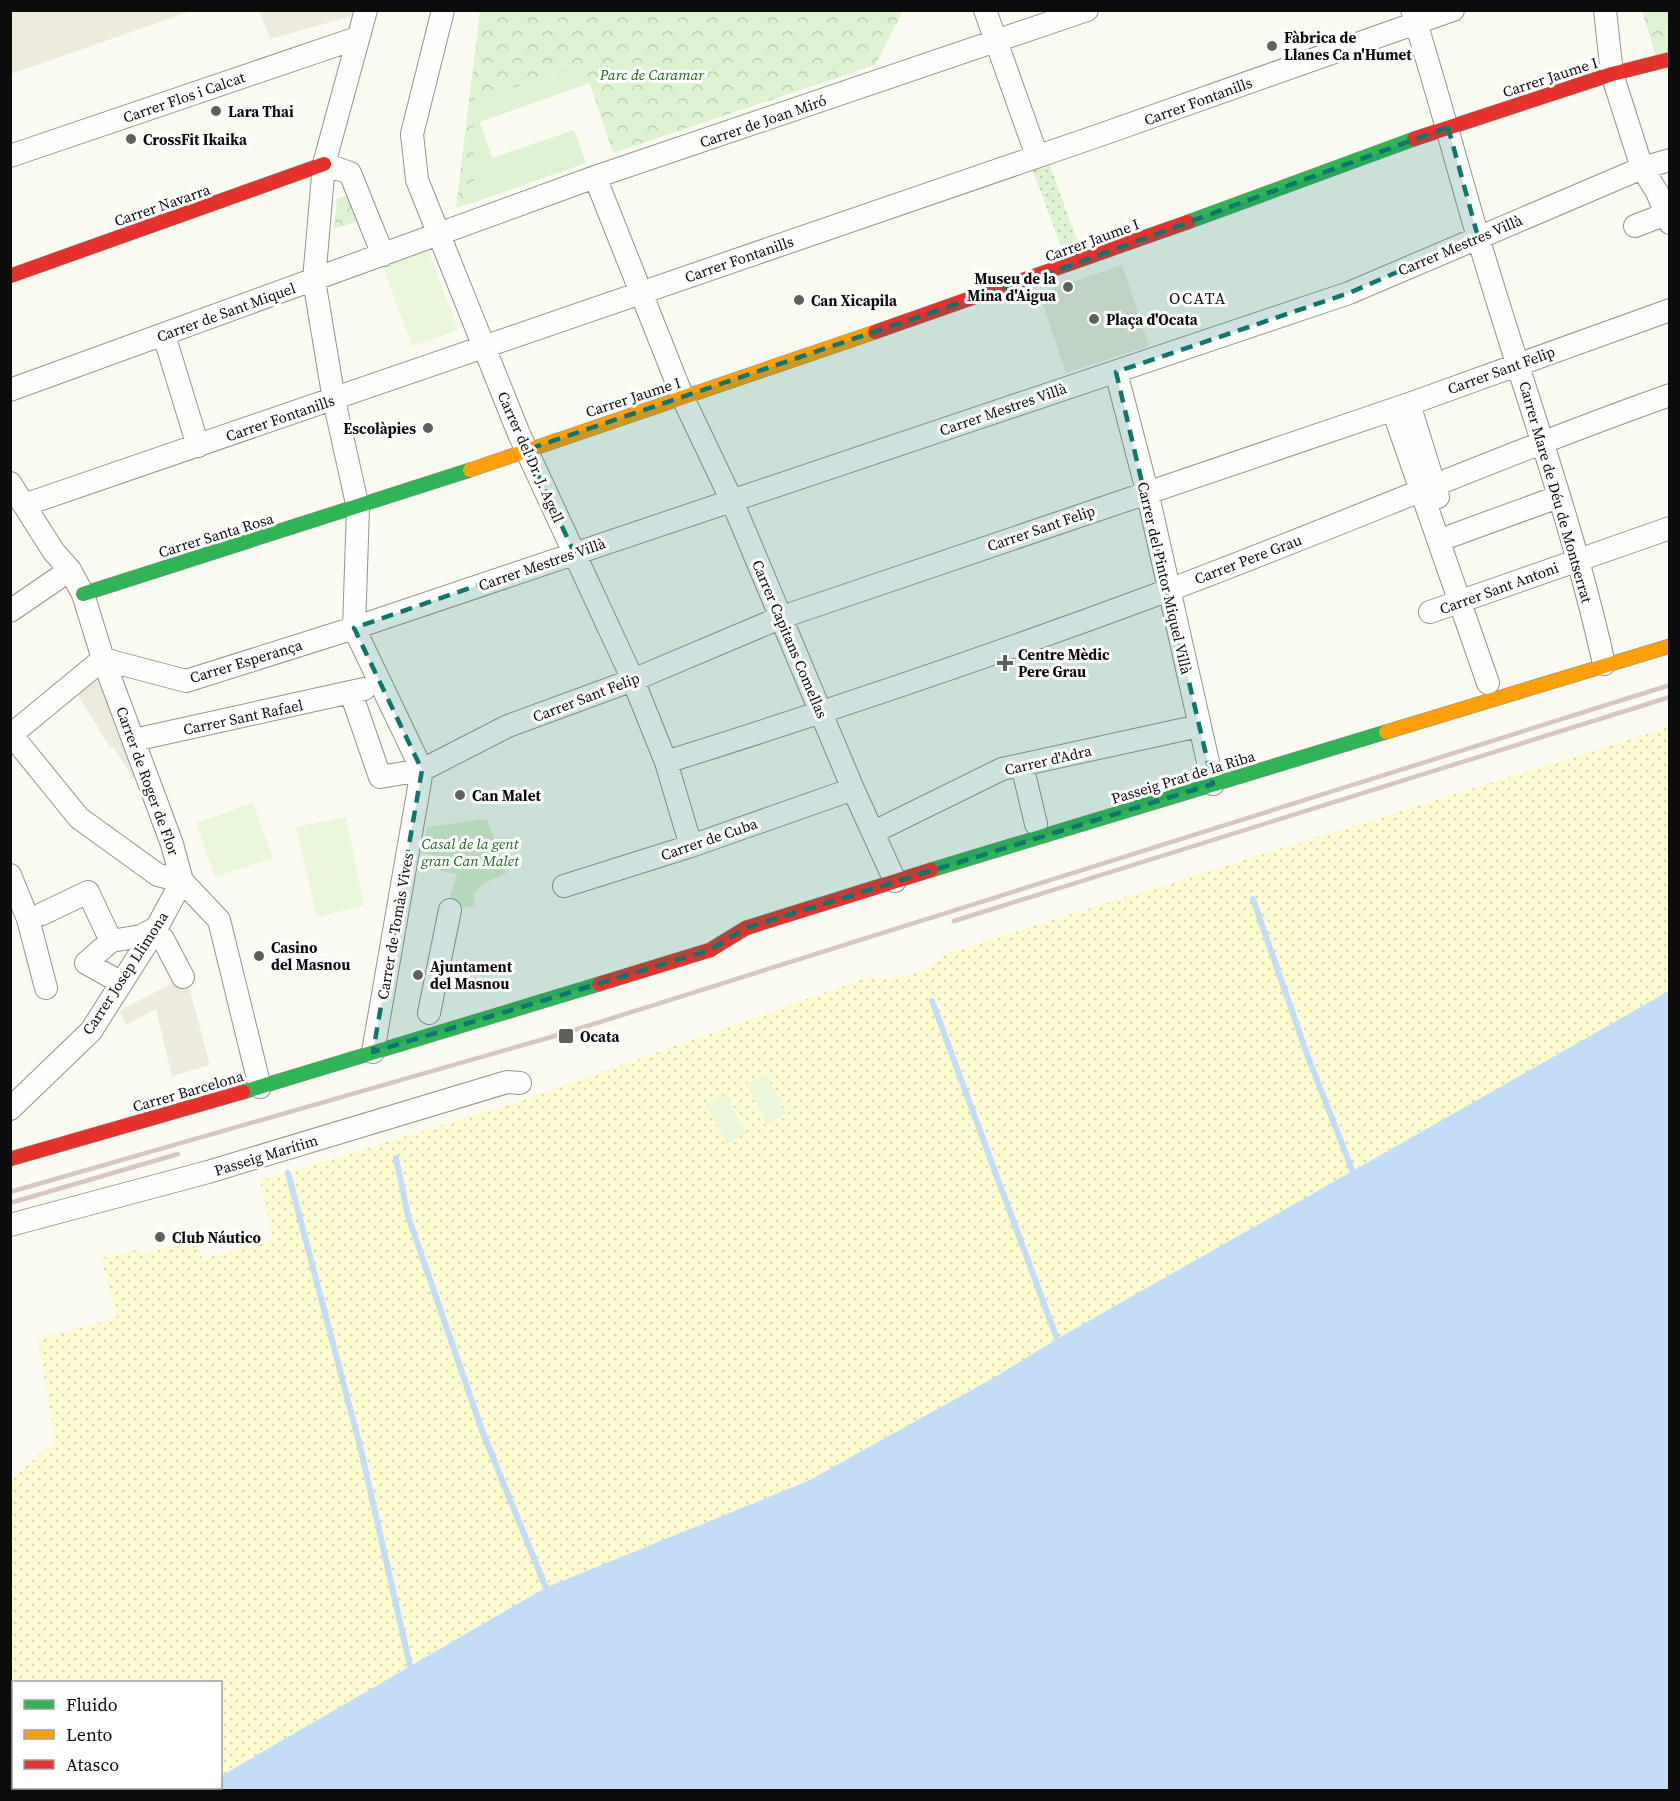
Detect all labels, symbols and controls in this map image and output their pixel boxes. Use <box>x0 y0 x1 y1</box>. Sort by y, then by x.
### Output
place label: Fàbrica de Llanes Ca n'Humet <box>1284 27 1412 65</box>
marker: Fàbrica de Llanes Ca n'Humet <box>1265 39 1279 53</box>
street label: Carrer Jaume I <box>1500 52 1600 102</box>
park label: Parc de Caramar <box>599 64 705 85</box>
street label: Carrer Flos i Calcat <box>120 66 248 128</box>
street label: Carrer Fontanills <box>1141 72 1255 130</box>
street label: Carrer de Joan Miró <box>697 89 829 153</box>
place label: Lara Thai <box>228 101 294 122</box>
marker: Lara Thai <box>209 104 223 118</box>
place label: CrossFit Ikaika <box>143 129 248 150</box>
marker: CrossFit Ikaika <box>124 132 138 146</box>
street label: Carrer Navarra <box>111 179 213 231</box>
street label: Carrer Mestres Villà <box>1395 209 1526 281</box>
street label: Carrer Jaume I <box>1042 213 1142 267</box>
street label: Carrer Fontanills <box>682 231 796 287</box>
place label: Museu de la Mina d'Aigua <box>967 268 1057 306</box>
street label: Carrer de Sant Miquel <box>154 277 299 347</box>
marker: Museu de la Mina d'Aigua <box>1061 280 1075 294</box>
district label: OCATA <box>1169 287 1227 309</box>
place label: Can Xicapila <box>811 290 898 311</box>
marker: Can Xicapila <box>792 293 806 307</box>
place label: Plaça d'Ocata <box>1106 309 1199 330</box>
marker: Plaça d'Ocata <box>1087 312 1101 326</box>
street label: Carrer Sant Felip <box>1444 341 1558 399</box>
street label: Carrer Jaume I <box>583 372 683 422</box>
street label: Carrer Mestres Villà <box>937 377 1070 441</box>
street label: Carrer Mare de Déu de Montserrat <box>1514 379 1598 605</box>
street label: Carrer del Dr. J. Agell <box>493 388 570 526</box>
street label: Carrer Fontanills <box>223 390 337 446</box>
place label: Escolàpies <box>343 418 416 439</box>
marker: Escolàpies <box>421 421 435 435</box>
street label: Carrer del Pintor Miquel Villà <box>1133 480 1197 677</box>
street label: Carrer Sant Felip <box>984 500 1098 556</box>
street label: Carrer Santa Rosa <box>156 507 276 562</box>
street label: Carrer Pere Grau <box>1191 529 1305 589</box>
street label: Carrer Mestres Villà <box>476 532 609 596</box>
street label: Carrer Capitans Comellas <box>747 557 833 721</box>
street label: Carrer Sant Antoni <box>1437 557 1561 619</box>
street label: Carrer Esperança <box>187 634 305 688</box>
place label: Centre Mèdic Pere Grau <box>1018 644 1110 682</box>
marker: Centre Mèdic Pere Grau <box>996 654 1014 672</box>
street label: Carrer Sant Felip <box>530 667 643 727</box>
street label: Carrer Sant Rafael <box>181 694 305 740</box>
street label: Carrer de Roger de Flor <box>111 704 185 859</box>
street label: Carrer d'Adra <box>1002 740 1094 780</box>
street label: Passeig Prat de la Riba <box>1109 745 1258 809</box>
place label: Can Malet <box>472 785 541 806</box>
marker: Can Malet <box>453 788 467 802</box>
street label: Carrer de Cuba <box>658 813 761 865</box>
park label: Casal de la gent gran Can Malet <box>420 833 520 871</box>
street label: Carrer de Tomàs Vives <box>372 851 418 1001</box>
street label: Carrer Josep Llimona <box>77 907 173 1039</box>
place label: Casino del Masnou <box>271 937 350 975</box>
marker: Casino del Masnou <box>252 949 266 963</box>
place label: Ajuntament del Masnou <box>430 956 513 994</box>
marker: Ajuntament del Masnou <box>411 968 425 982</box>
place label: Ocata <box>580 1026 620 1047</box>
marker: Ocata <box>557 1027 575 1045</box>
street label: Carrer Barcelona <box>130 1065 246 1117</box>
street label: Passeig Marítim <box>212 1129 321 1181</box>
place label: Club Náutico <box>172 1227 262 1248</box>
marker: Club Náutico <box>153 1230 167 1244</box>
legend <box>12 1681 222 1789</box>
text: Fluido <box>66 1692 118 1717</box>
text: Lento <box>66 1722 113 1747</box>
text: Atasco <box>66 1752 119 1777</box>

